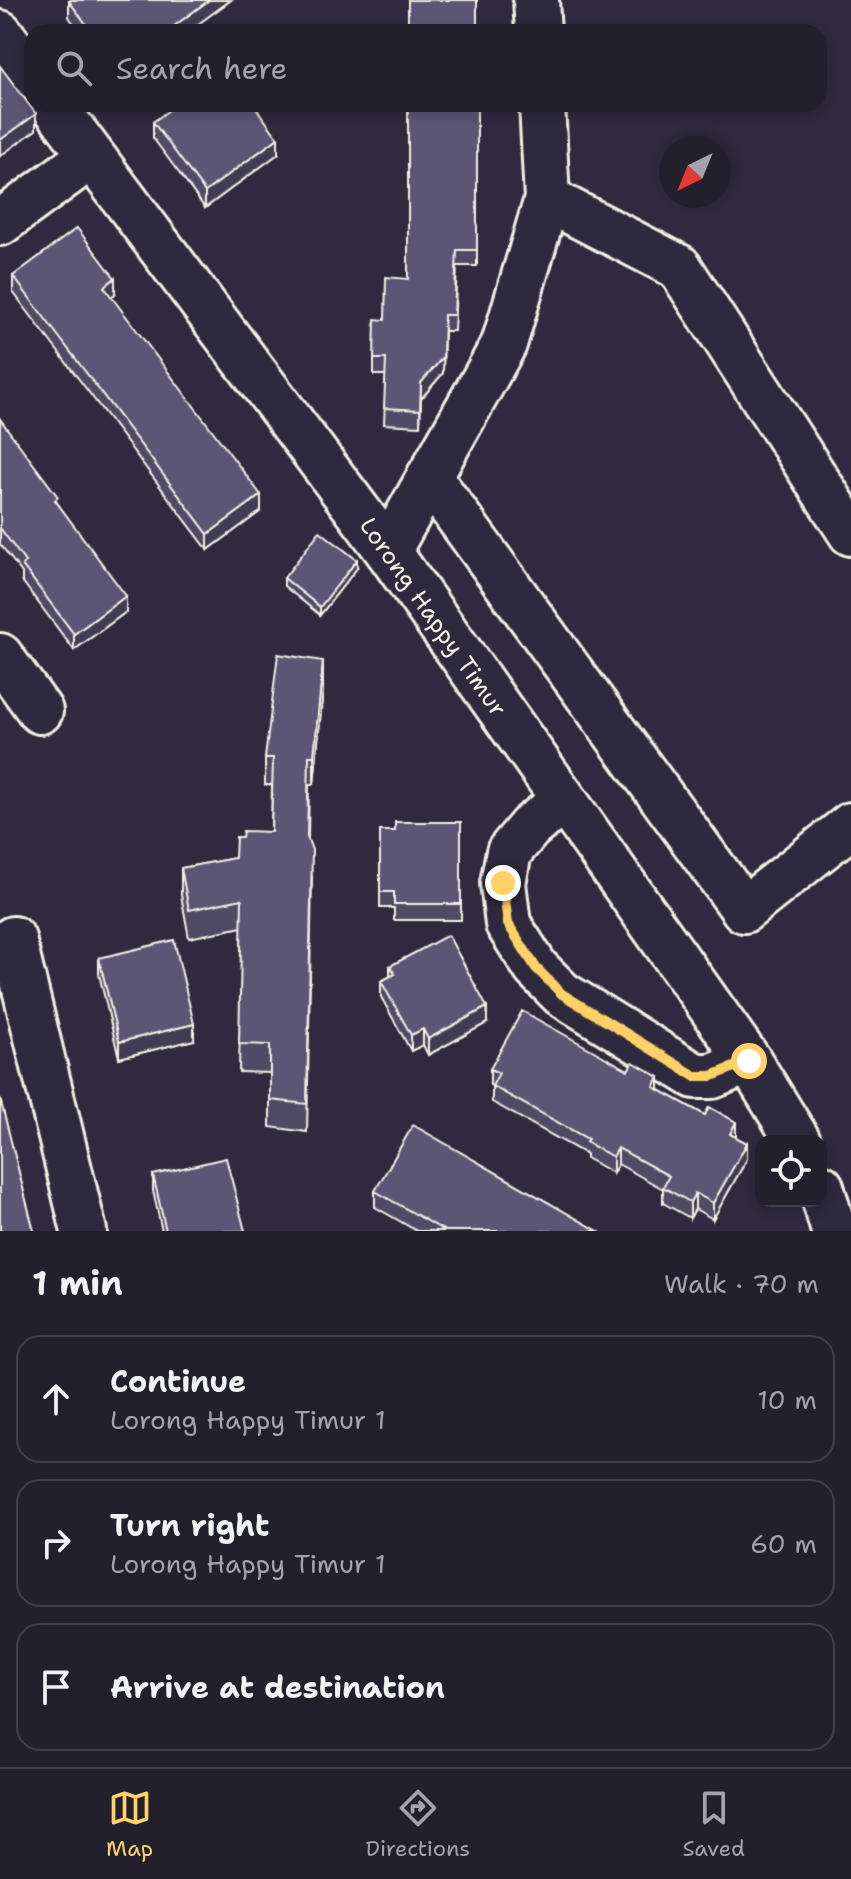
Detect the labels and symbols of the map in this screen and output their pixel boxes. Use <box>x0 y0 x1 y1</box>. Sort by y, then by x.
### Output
north arrow <box>659 136 731 208</box>
street label: Lorong Happy Timur <box>352 511 514 723</box>
route end <box>485 865 521 901</box>
route start <box>731 1043 767 1079</box>

